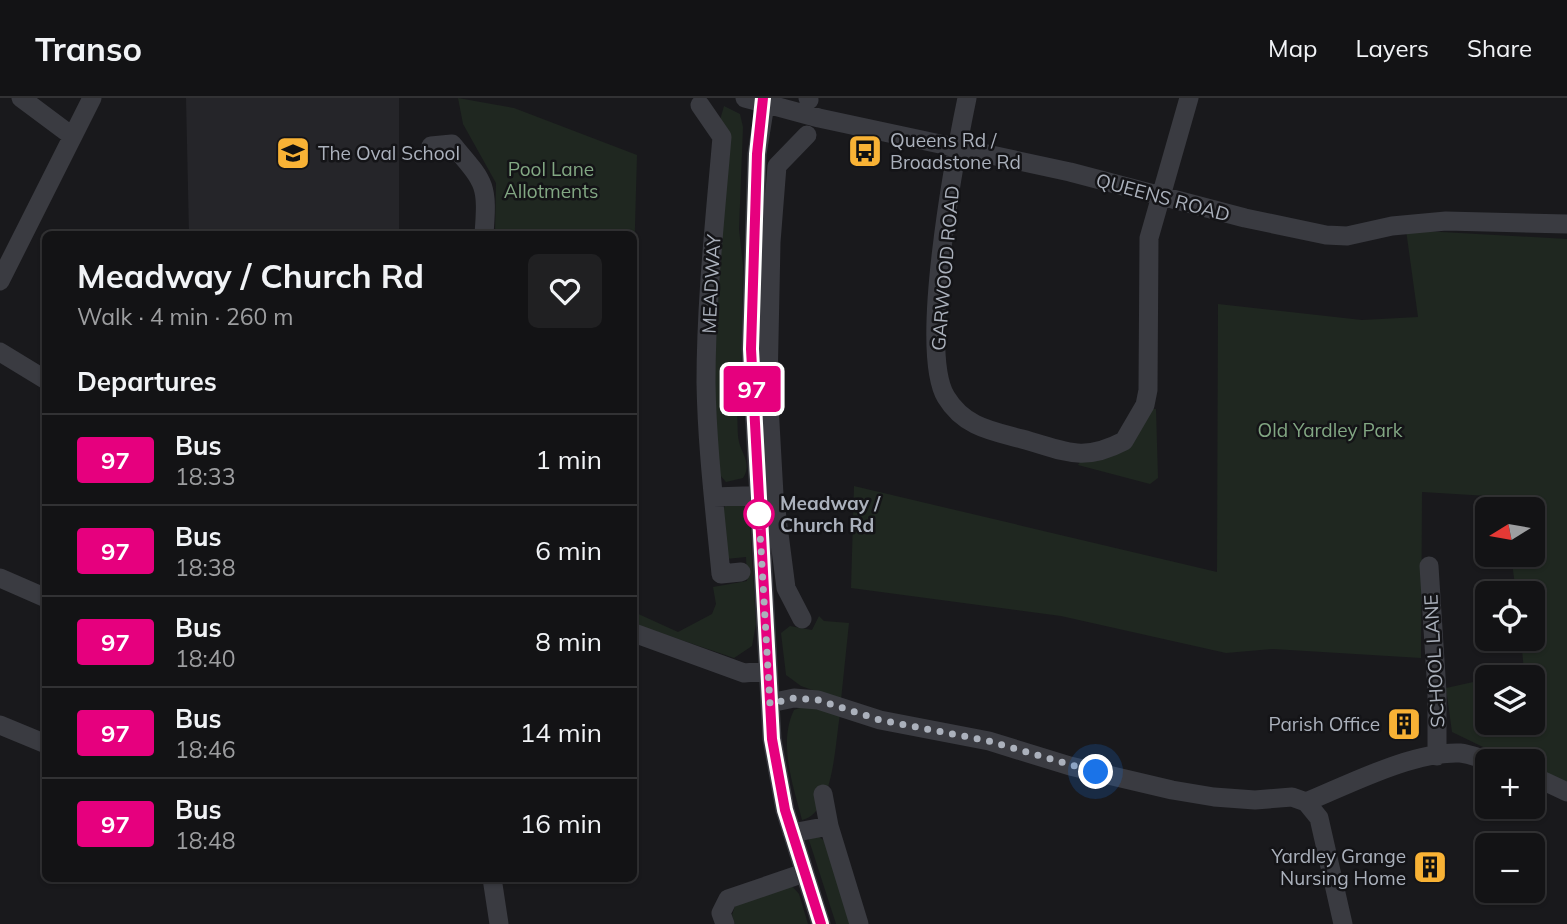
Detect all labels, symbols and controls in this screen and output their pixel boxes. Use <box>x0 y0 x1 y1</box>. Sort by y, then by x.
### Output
text: Transo <box>35 28 142 69</box>
text: Map <box>1268 33 1317 63</box>
text: Layers <box>1355 33 1429 63</box>
text: Share <box>1467 33 1532 63</box>
place label: Queens Rd / Broadstone Rd <box>890 128 1021 174</box>
bus stop icon: Queens Rd / Broadstone Rd <box>846 132 884 170</box>
school or university icon: The Oval School <box>274 134 312 172</box>
place label: The Oval School <box>318 141 460 165</box>
park label: Pool Lane Allotments <box>504 157 598 203</box>
street label: QUEENS ROAD <box>1093 168 1233 226</box>
street label: GARWOOD ROAD <box>926 184 964 352</box>
street label: MEADWAY <box>696 233 726 334</box>
button: heart <box>528 254 602 328</box>
text: Meadway / Church Rd <box>77 255 424 296</box>
text: Walk · 4 min · 260 m <box>77 302 294 331</box>
text: Departures <box>77 365 217 398</box>
line badge: 97 <box>720 366 784 412</box>
text: 97 <box>738 374 766 404</box>
park label: Old Yardley Park <box>1258 418 1403 442</box>
text: Bus <box>175 429 221 462</box>
text: 1 min <box>535 443 602 476</box>
text: 97 <box>101 445 130 475</box>
text: 18:33 <box>175 462 235 491</box>
place label: Meadway / Church Rd <box>780 491 881 537</box>
north arrow <box>1475 497 1545 567</box>
map controls <box>1475 497 1545 903</box>
marker: Meadway / Church Rd <box>744 499 774 529</box>
text: Bus <box>175 520 221 553</box>
text: 6 min <box>535 534 602 567</box>
text: 97 <box>101 536 130 566</box>
text: 18:38 <box>175 553 235 582</box>
button: locate <box>1475 581 1545 651</box>
street label: SCHOOL LANE <box>1419 594 1449 728</box>
text: Bus <box>175 611 221 644</box>
text: 8 min <box>535 625 602 658</box>
text: 97 <box>101 627 130 657</box>
text: 18:40 <box>175 644 235 673</box>
button: layers <box>1475 665 1545 735</box>
text: Bus <box>175 702 221 735</box>
building icon: Parish Office <box>1385 705 1423 743</box>
place label: Parish Office <box>1269 712 1380 736</box>
text: 14 min <box>520 716 602 749</box>
text: 97 <box>101 718 130 748</box>
text: 18:46 <box>175 735 235 764</box>
button: + <box>1475 749 1545 819</box>
your location <box>1078 754 1113 789</box>
text: Bus <box>175 793 221 826</box>
text: 16 min <box>520 807 602 840</box>
text: 97 <box>101 809 130 839</box>
text: 18:48 <box>175 826 235 855</box>
button: − <box>1475 833 1545 903</box>
place label: Yardley Grange Nursing Home <box>1271 844 1406 890</box>
building icon: Yardley Grange Nursing Home <box>1411 848 1449 886</box>

